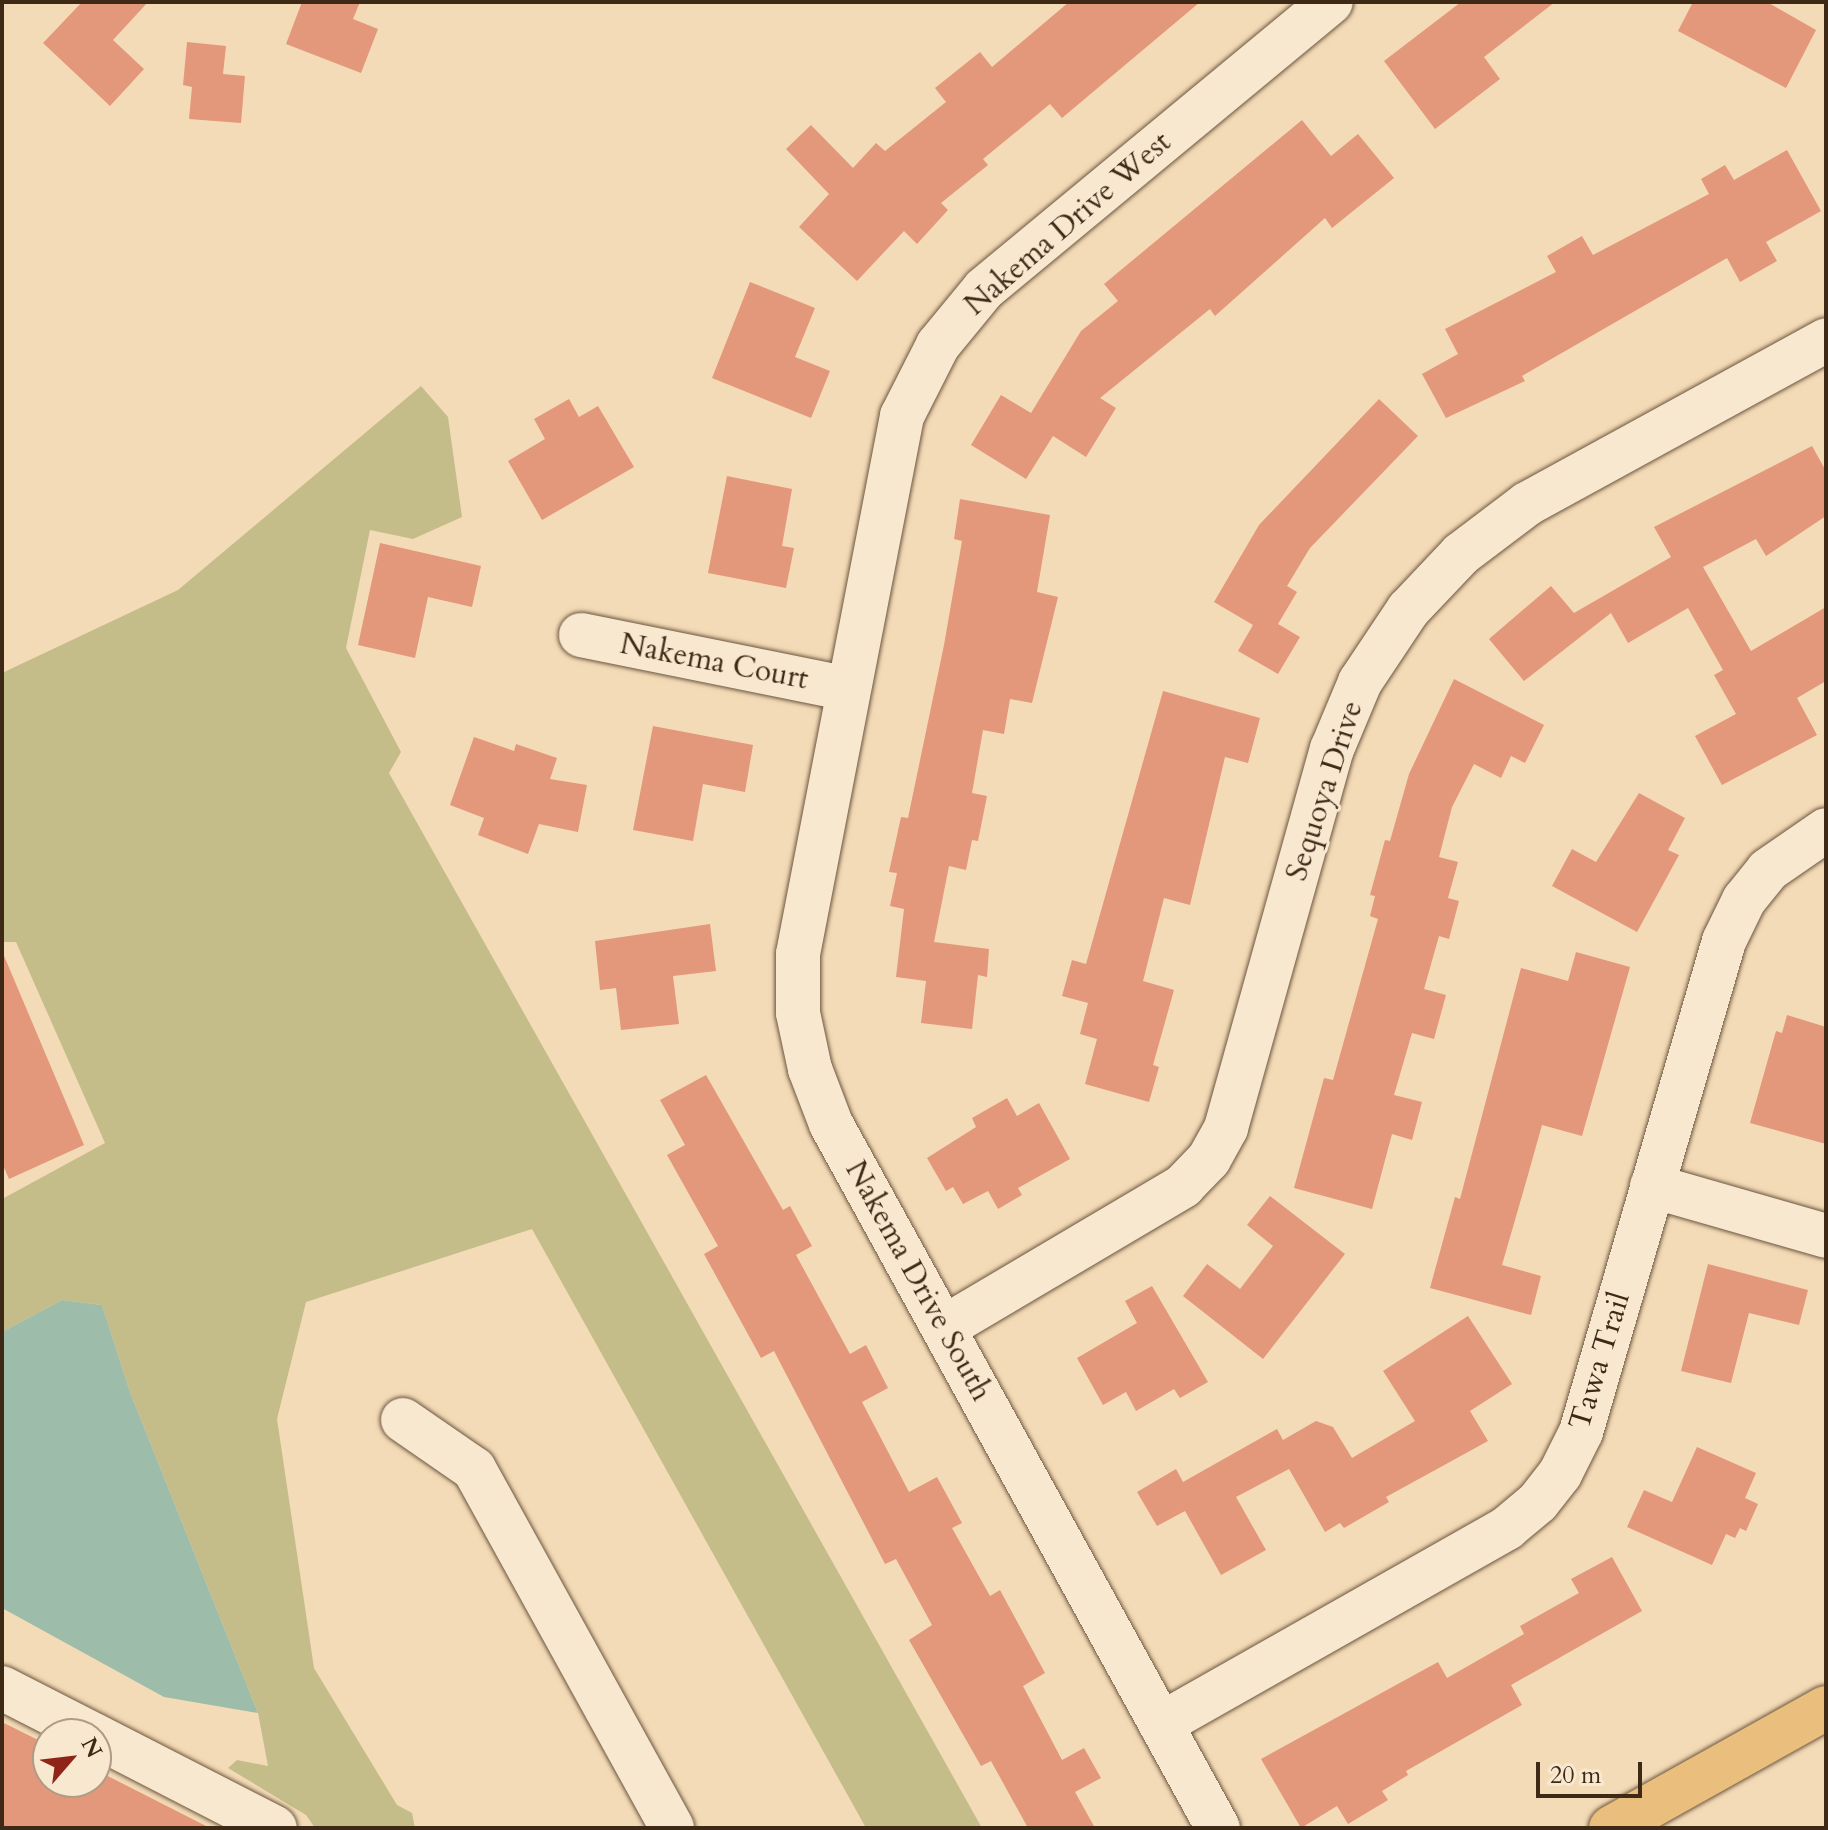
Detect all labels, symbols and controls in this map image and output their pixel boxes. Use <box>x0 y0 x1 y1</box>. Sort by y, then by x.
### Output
street label: Nakema Drive West <box>958 125 1178 323</box>
street label: Nakema Court <box>617 626 811 698</box>
street label: Sequoya Drive <box>1279 697 1371 885</box>
street label: Nakema Drive South <box>837 1155 999 1407</box>
street label: Tawa Trail <box>1562 1288 1638 1434</box>
north arrow <box>32 1718 112 1798</box>
text: N <box>74 1732 109 1763</box>
scale bar <box>1540 1746 1646 1796</box>
text: 20 m <box>1550 1759 1601 1792</box>

